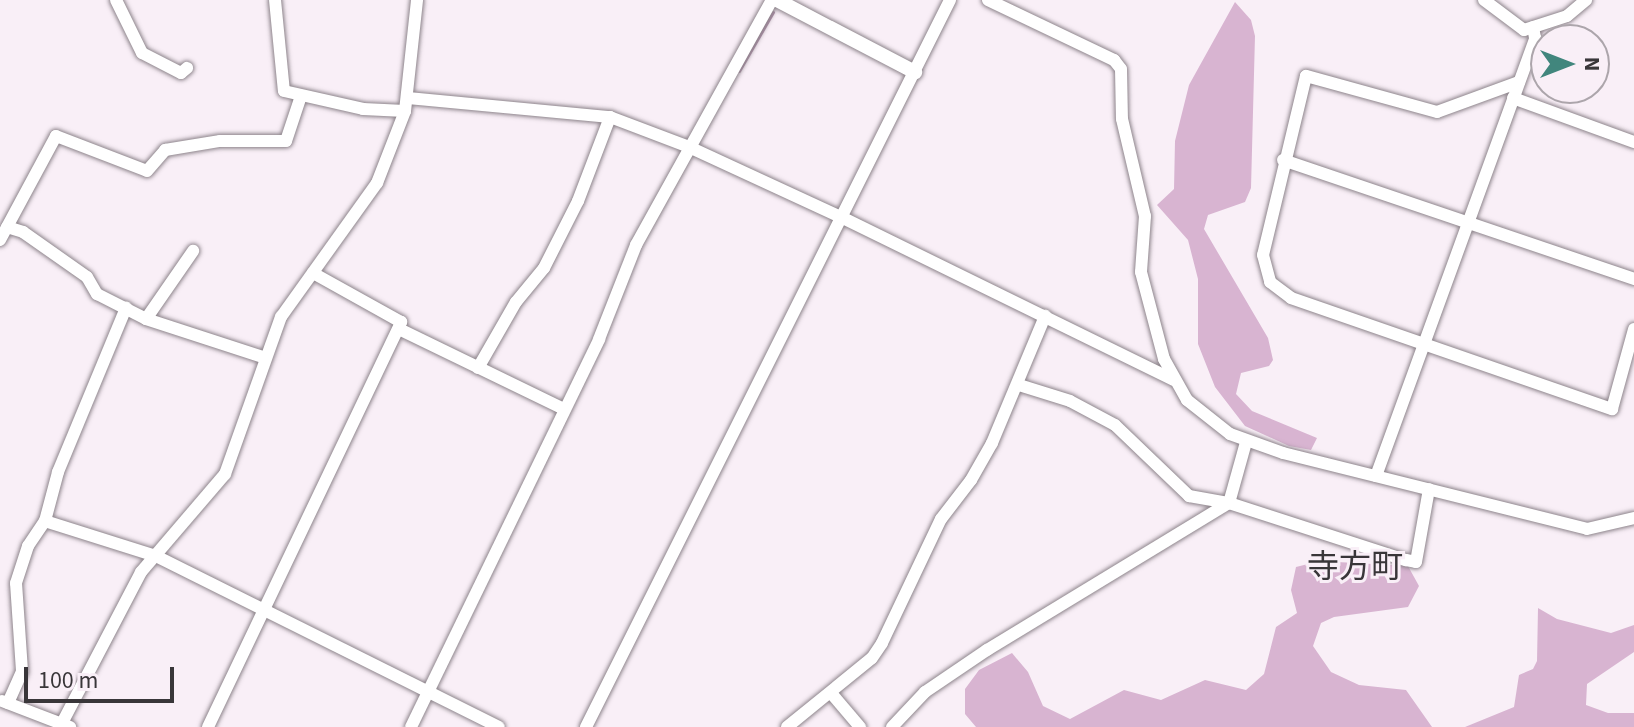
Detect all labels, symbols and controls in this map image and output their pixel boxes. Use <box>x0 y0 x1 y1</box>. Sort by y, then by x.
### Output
north arrow <box>1530 24 1610 104</box>
text: N <box>1576 57 1608 71</box>
district label: 寺方町 <box>1307 548 1403 586</box>
scale bar <box>28 651 178 701</box>
text: 100 m <box>38 663 98 698</box>

